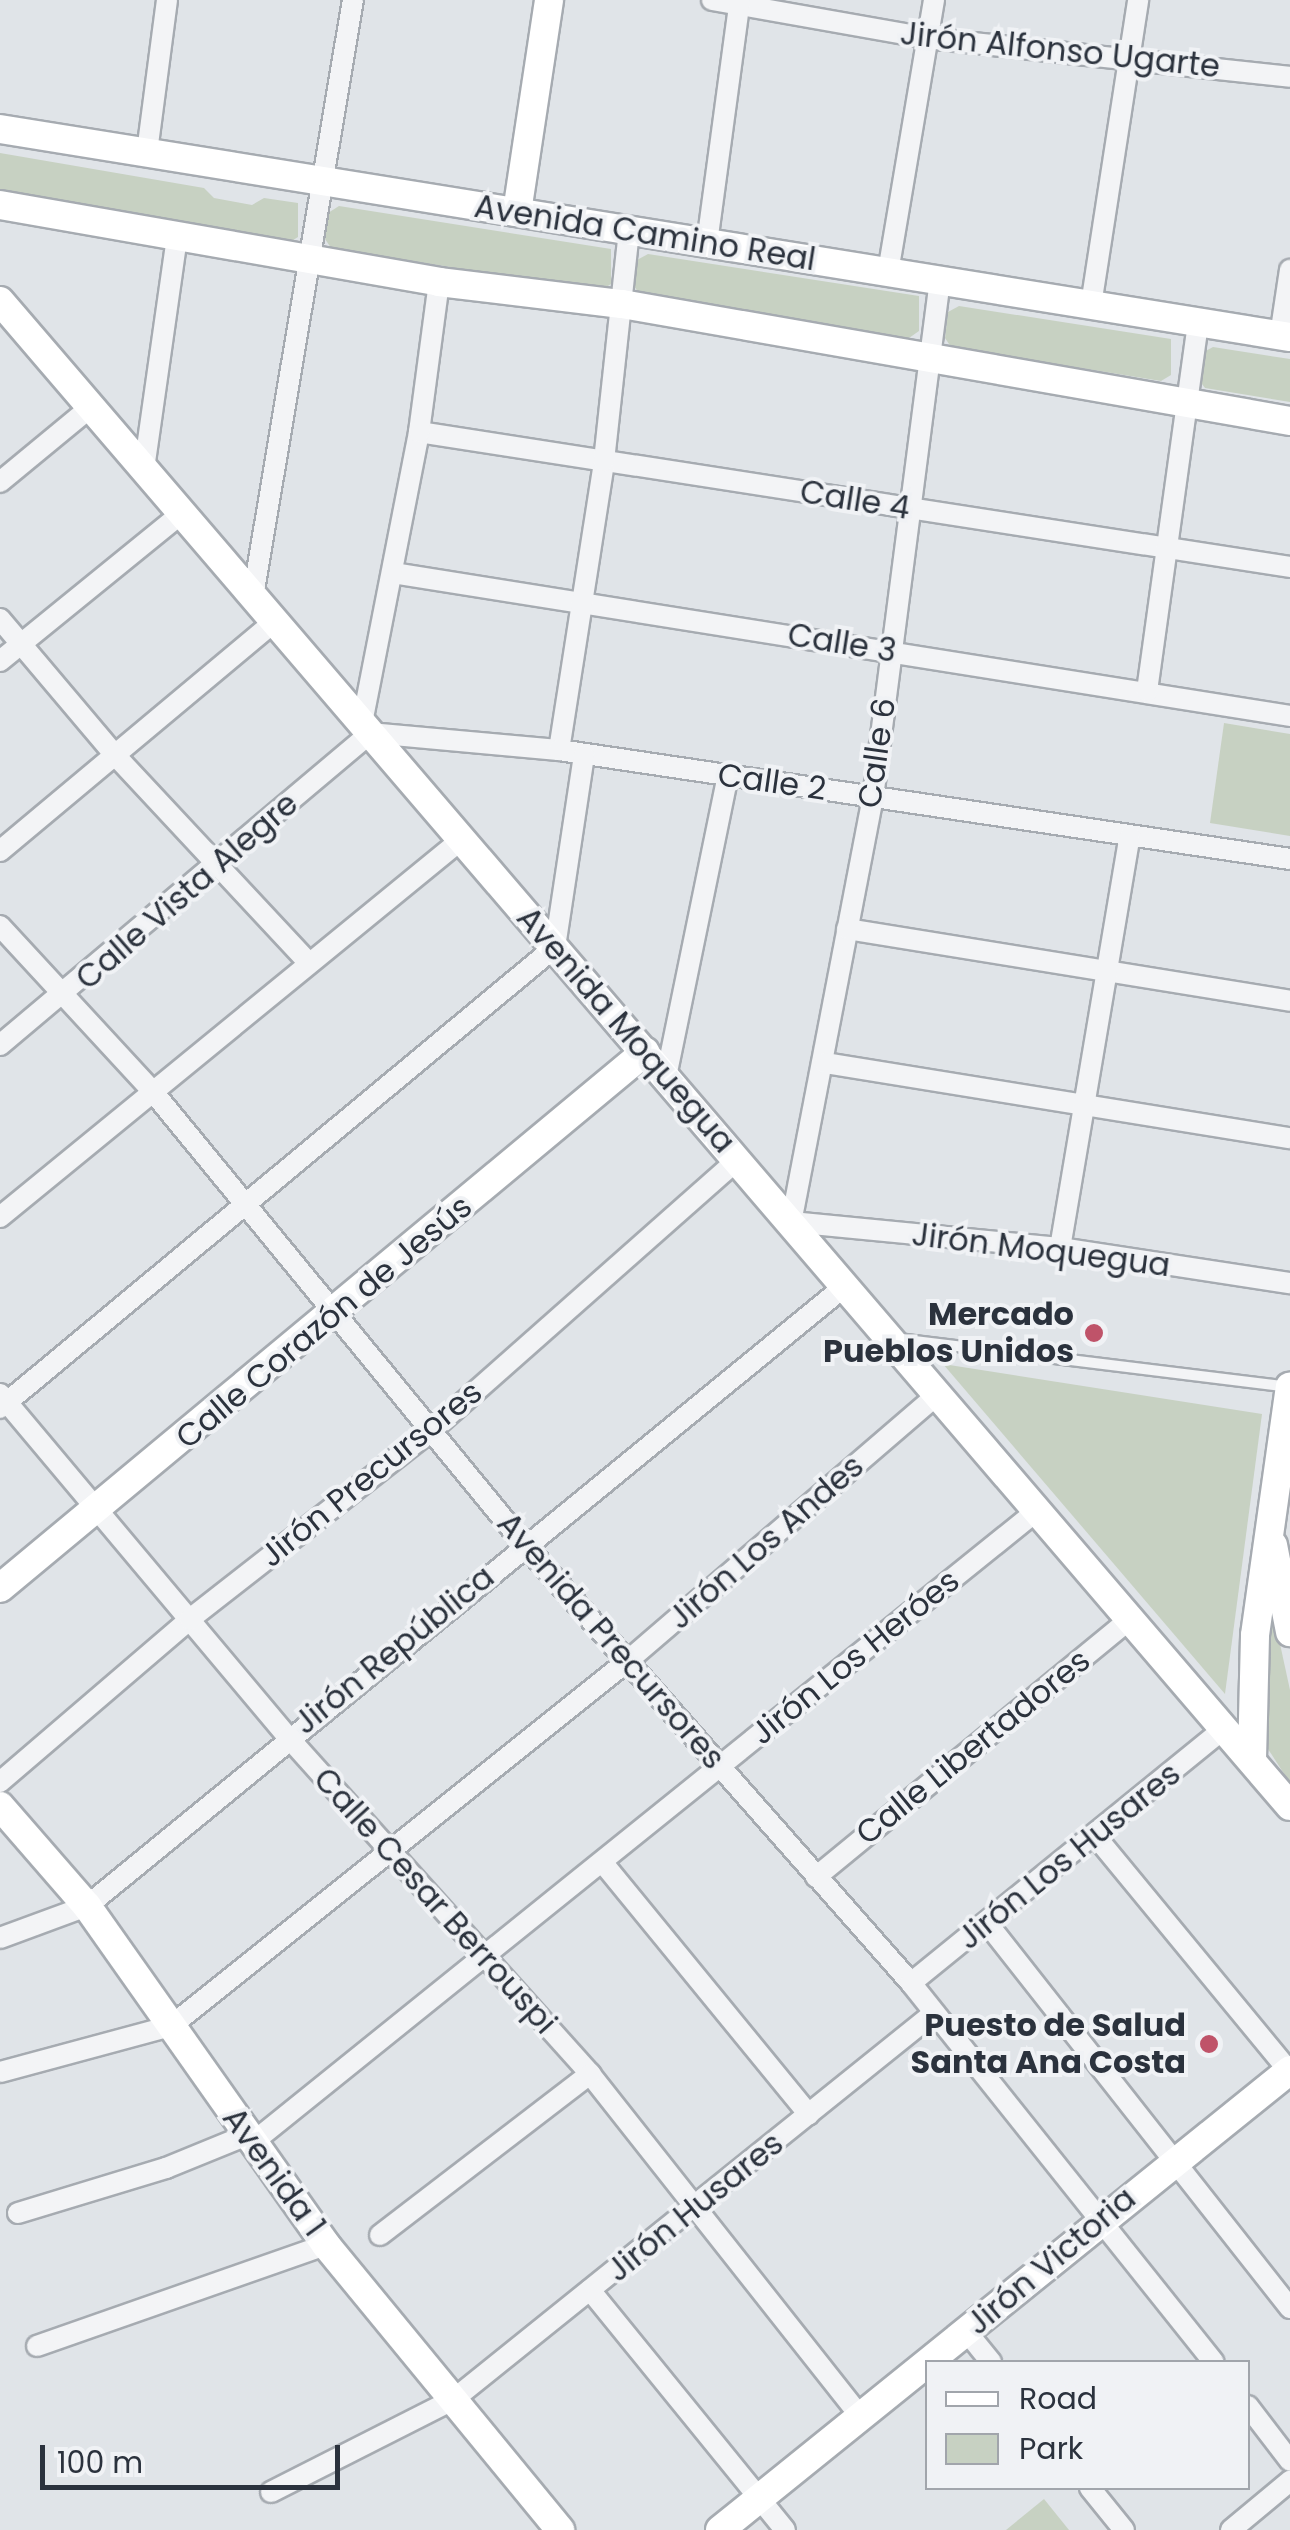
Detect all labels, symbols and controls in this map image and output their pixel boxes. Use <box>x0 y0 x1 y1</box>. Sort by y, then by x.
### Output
street label: Jirón Alfonso Ugarte <box>898 14 1222 86</box>
street label: Avenida Camino Real <box>472 187 818 279</box>
street label: Calle 4 <box>797 472 913 528</box>
street label: Calle 3 <box>785 615 899 671</box>
street label: Calle 6 <box>850 695 904 811</box>
street label: Calle 2 <box>715 755 829 809</box>
street label: Calle Vista Alegre <box>68 784 306 998</box>
street label: Avenida Moquegua <box>509 899 743 1161</box>
street label: Calle Corazón de Jesús <box>168 1187 480 1457</box>
street label: Jirón Moquegua <box>910 1215 1172 1285</box>
place label: Mercado Pueblos Unidos <box>823 1296 1074 1371</box>
marker: Mercado Pueblos Unidos <box>1083 1322 1105 1344</box>
street label: Jirón Precursores <box>252 1373 490 1575</box>
street label: Jirón Los Andes <box>661 1447 871 1637</box>
street label: Avenida Precursores <box>489 1505 733 1777</box>
street label: Jirón República <box>286 1558 502 1742</box>
street label: Jirón Los Heróes <box>743 1561 967 1753</box>
street label: Calle Libertadores <box>848 1641 1098 1853</box>
street label: Jirón Los Husares <box>950 1754 1188 1958</box>
street label: Calle Cesar Berrouspi <box>306 1760 564 2042</box>
place label: Puesto de Salud Santa Ana Costa <box>911 2007 1186 2082</box>
marker: Puesto de Salud Santa Ana Costa <box>1196 2031 1222 2057</box>
street label: Avenida 1 <box>214 2100 334 2244</box>
street label: Jirón Husares <box>599 2124 791 2290</box>
street label: Jirón Victoria <box>959 2179 1143 2343</box>
legend <box>925 2360 1250 2490</box>
text: Road <box>1019 2377 1097 2420</box>
scale bar <box>45 2425 345 2487</box>
text: Park <box>1019 2427 1083 2470</box>
text: 100 m <box>57 2441 143 2484</box>

